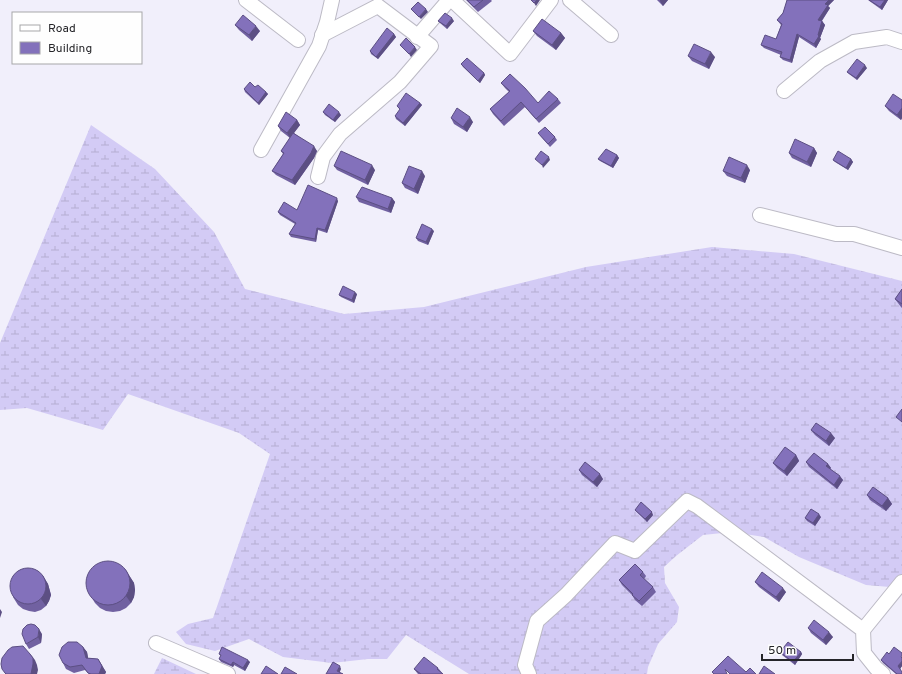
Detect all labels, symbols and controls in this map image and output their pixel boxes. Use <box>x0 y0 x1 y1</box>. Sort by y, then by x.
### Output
legend <box>12 12 142 64</box>
text: Road <box>48 21 76 37</box>
text: Building <box>48 41 92 57</box>
scale bar <box>762 636 853 662</box>
text: 50 m <box>768 643 796 659</box>

